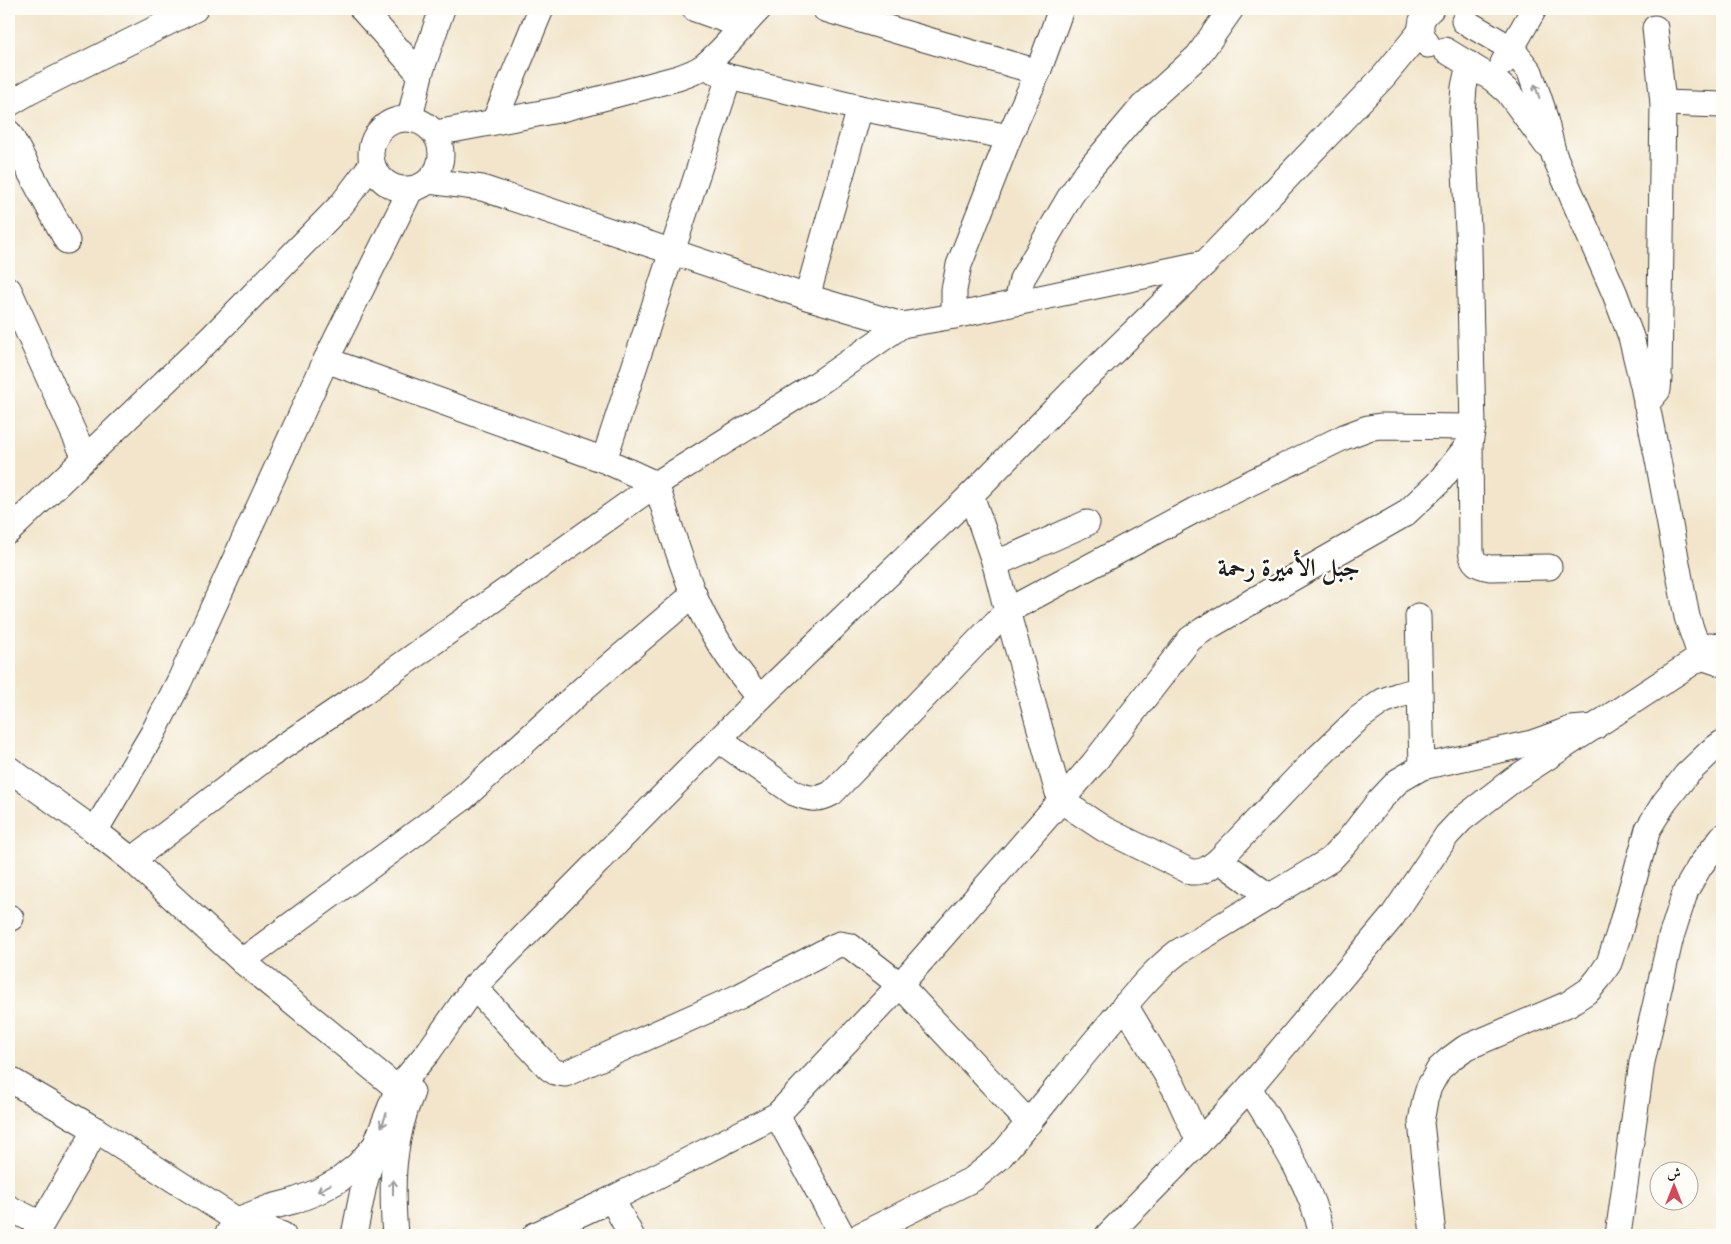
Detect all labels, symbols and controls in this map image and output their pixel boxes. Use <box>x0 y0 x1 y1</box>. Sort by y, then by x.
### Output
one-way arrow <box>1532 84 1541 100</box>
district label: جبل الأميرة رحمة <box>1218 549 1360 585</box>
one-way arrow <box>379 1112 388 1127</box>
north arrow <box>1648 1162 1698 1212</box>
text: ش <box>1667 1164 1681 1182</box>
one-way arrow <box>388 1179 398 1195</box>
one-way arrow <box>317 1184 332 1194</box>

